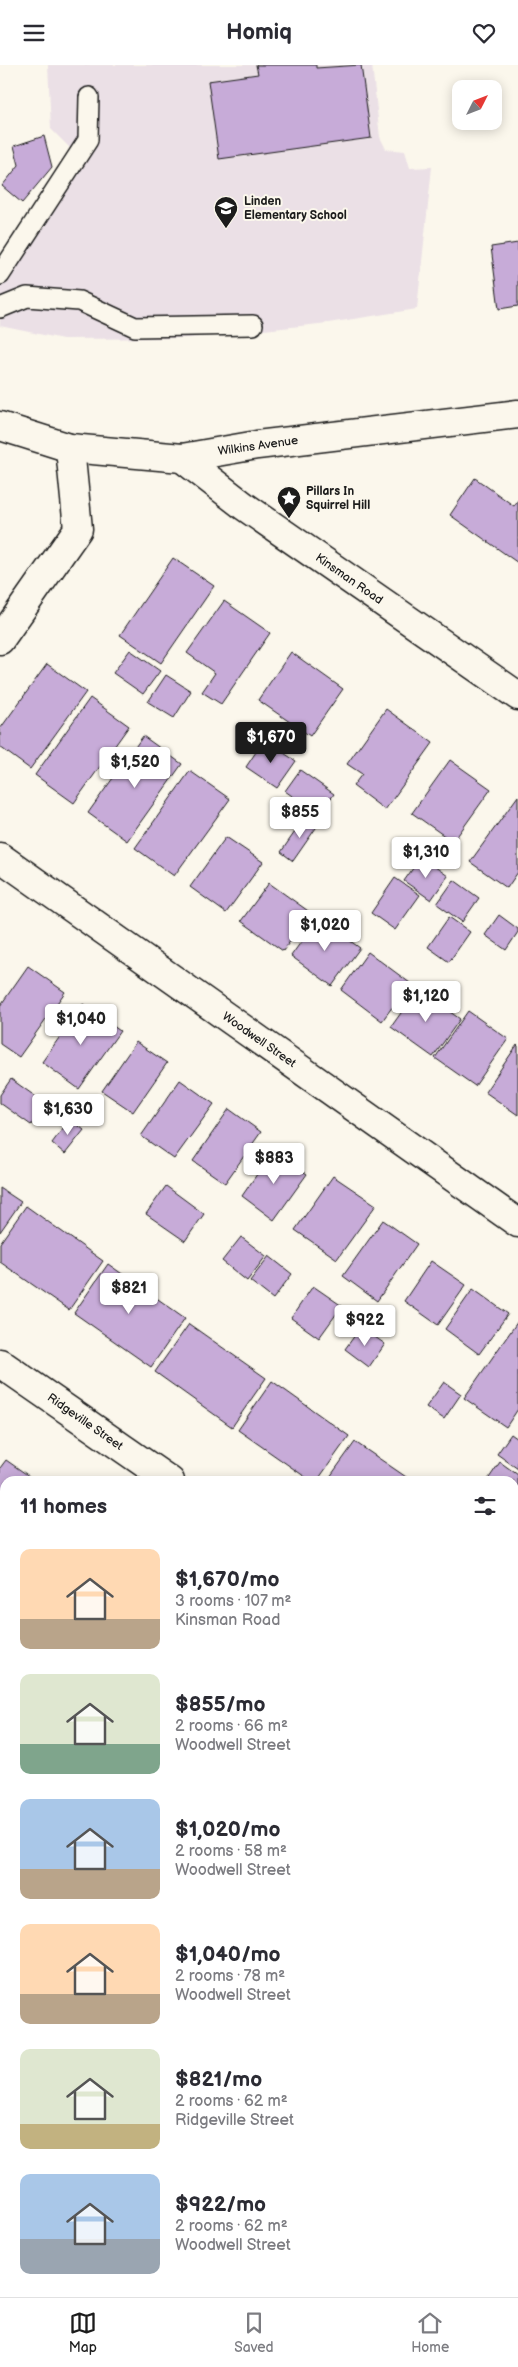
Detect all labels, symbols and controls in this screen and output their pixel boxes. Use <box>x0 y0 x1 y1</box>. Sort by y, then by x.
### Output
icon: menu <box>20 19 48 47</box>
text: Homiq <box>226 19 292 46</box>
icon: heart <box>470 19 498 47</box>
north arrow <box>452 80 502 130</box>
map controls <box>452 80 502 130</box>
place label: Linden Elementary School <box>244 194 347 223</box>
school or university icon: Linden Elementary School <box>213 195 239 229</box>
street label: Wilkins Avenue <box>217 433 299 459</box>
place label: Pillars In Squirrel Hill <box>306 484 370 513</box>
place icon: Pillars In Squirrel Hill <box>276 485 302 519</box>
street label: Kinsman Road <box>312 550 386 608</box>
pin: $1,670 <box>230 721 312 764</box>
text: $1,670 <box>246 728 296 747</box>
pin: $1,520 <box>94 747 176 789</box>
text: $1,520 <box>110 753 160 772</box>
pin: $855 <box>270 797 330 839</box>
text: $855 <box>281 803 319 822</box>
pin: $1,310 <box>385 837 467 879</box>
text: $1,310 <box>403 843 449 862</box>
pin: $1,020 <box>284 909 366 952</box>
text: $1,020 <box>300 916 350 935</box>
pin: $1,120 <box>385 981 467 1023</box>
text: $1,120 <box>403 987 449 1006</box>
pin: $1,040 <box>40 1003 122 1046</box>
street label: Woodwell Street <box>219 1009 299 1071</box>
text: $1,040 <box>56 1010 106 1029</box>
pin: $1,630 <box>27 1093 109 1136</box>
text: $1,630 <box>43 1100 93 1119</box>
pin: $883 <box>244 1143 304 1185</box>
text: $883 <box>254 1149 294 1168</box>
pin: $821 <box>99 1273 159 1315</box>
text: $821 <box>111 1279 147 1298</box>
pin: $922 <box>335 1305 395 1347</box>
text: $922 <box>345 1311 385 1330</box>
street label: Ridgeville Street <box>44 1390 126 1454</box>
icon: filters <box>471 1492 499 1520</box>
text: 11 homes <box>20 1494 107 1519</box>
text: $1,670/mo <box>175 1567 279 1592</box>
icon: home <box>60 1569 120 1629</box>
text: 3 rooms · 107 m² <box>175 1592 291 1611</box>
text: Kinsman Road <box>175 1611 280 1630</box>
text: $855/mo <box>175 1692 265 1717</box>
icon: home <box>60 1694 120 1754</box>
text: 2 rooms · 66 m² <box>175 1717 288 1736</box>
text: Woodwell Street <box>175 1736 291 1755</box>
text: $1,020/mo <box>175 1817 280 1842</box>
icon: home <box>60 1819 120 1879</box>
text: 2 rooms · 58 m² <box>175 1842 287 1861</box>
text: Woodwell Street <box>175 1861 291 1880</box>
text: $1,040/mo <box>175 1942 281 1967</box>
icon: home <box>60 1944 120 2004</box>
text: 2 rooms · 78 m² <box>175 1967 285 1986</box>
text: Woodwell Street <box>175 1986 291 2005</box>
text: $821/mo <box>175 2067 262 2092</box>
icon: home <box>60 2069 120 2129</box>
text: 2 rooms · 62 m² <box>175 2092 288 2111</box>
text: Ridgeville Street <box>175 2111 294 2130</box>
text: $922/mo <box>175 2192 266 2217</box>
icon: home <box>60 2194 120 2254</box>
text: 2 rooms · 62 m² <box>175 2217 288 2236</box>
text: Woodwell Street <box>175 2236 291 2255</box>
tab: Map <box>69 2309 97 2356</box>
tab: Saved <box>234 2309 274 2356</box>
tab: Home <box>411 2309 449 2356</box>

